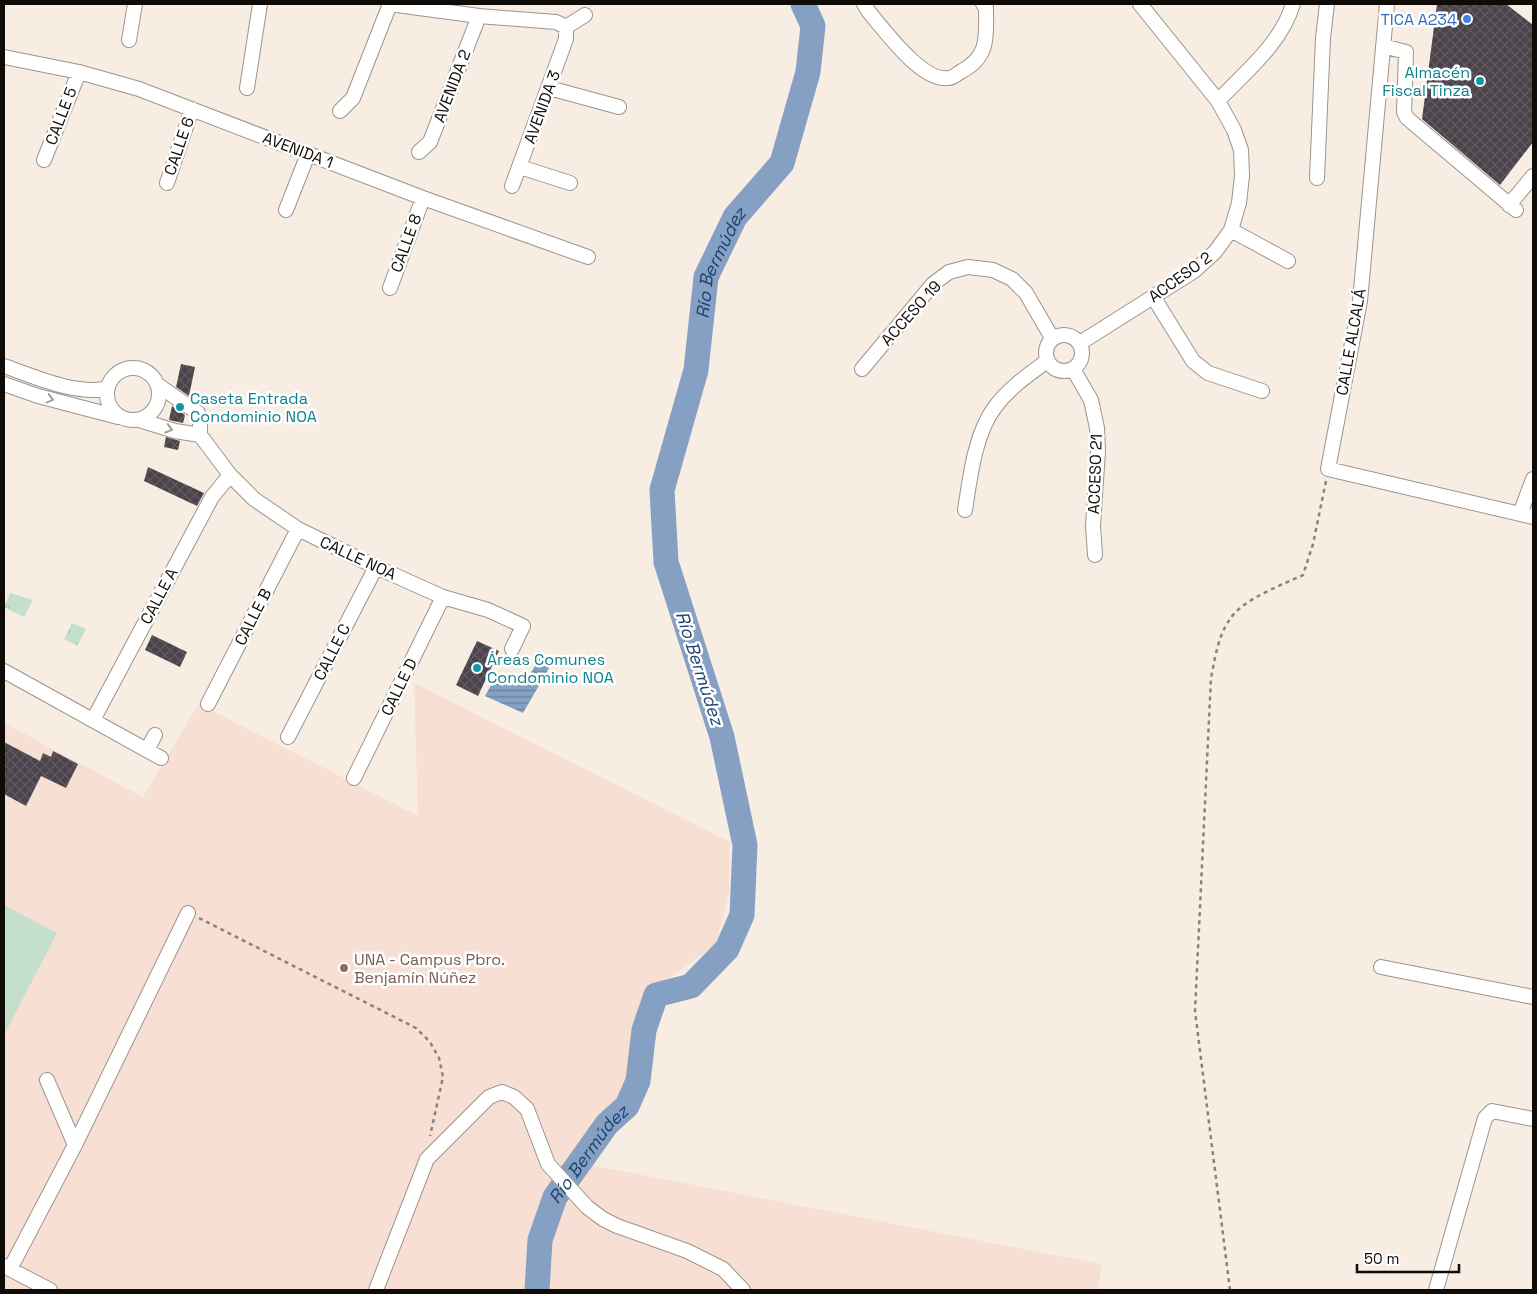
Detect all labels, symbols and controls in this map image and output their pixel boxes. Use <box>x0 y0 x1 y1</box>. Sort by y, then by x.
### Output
place label: TICA A234 <box>1380 9 1457 30</box>
marker: TICA A234 <box>1461 13 1473 25</box>
street label: AVENIDA 2 <box>428 46 476 126</box>
place label: Almacén Fiscal Tinza <box>1382 62 1470 101</box>
street label: AVENIDA 3 <box>519 67 565 147</box>
marker: Almacén Fiscal Tinza <box>1474 75 1486 87</box>
street label: CALLE 5 <box>40 84 82 148</box>
street label: CALLE 6 <box>159 114 199 178</box>
street label: AVENIDA 1 <box>260 127 336 173</box>
water label: Río Bermúdez <box>690 200 752 320</box>
street label: CALLE 8 <box>386 211 426 275</box>
street label: ACCESO 2 <box>1144 247 1216 307</box>
street label: ACCESO 19 <box>876 276 946 350</box>
street label: CALLE ALCALÁ <box>1331 287 1371 397</box>
place label: Caseta Entrada Condominio NOA <box>190 388 317 427</box>
one-way arrow <box>46 393 55 404</box>
marker: Caseta Entrada Condominio NOA <box>174 401 186 413</box>
one-way arrow <box>164 423 172 433</box>
street label: ACCESO 21 <box>1083 433 1107 515</box>
street label: CALLE NOA <box>316 531 400 585</box>
street label: CALLE A <box>135 564 183 628</box>
street label: CALLE B <box>230 585 276 649</box>
water label: Río Bermúdez <box>671 608 730 729</box>
street label: CALLE C <box>309 620 355 684</box>
place label: Áreas Comunes Condominio NOA <box>487 649 614 688</box>
street label: CALLE D <box>376 655 422 719</box>
marker: Áreas Comunes Condominio NOA <box>471 662 483 674</box>
place label: UNA - Campus Pbro. Benjamín Núñez <box>354 949 505 988</box>
marker: UNA - Campus Pbro. Benjamín Núñez <box>338 962 350 974</box>
water label: Río Bermúdez <box>543 1098 634 1208</box>
scale bar <box>1357 1242 1460 1274</box>
text: 50 m <box>1364 1249 1399 1268</box>

